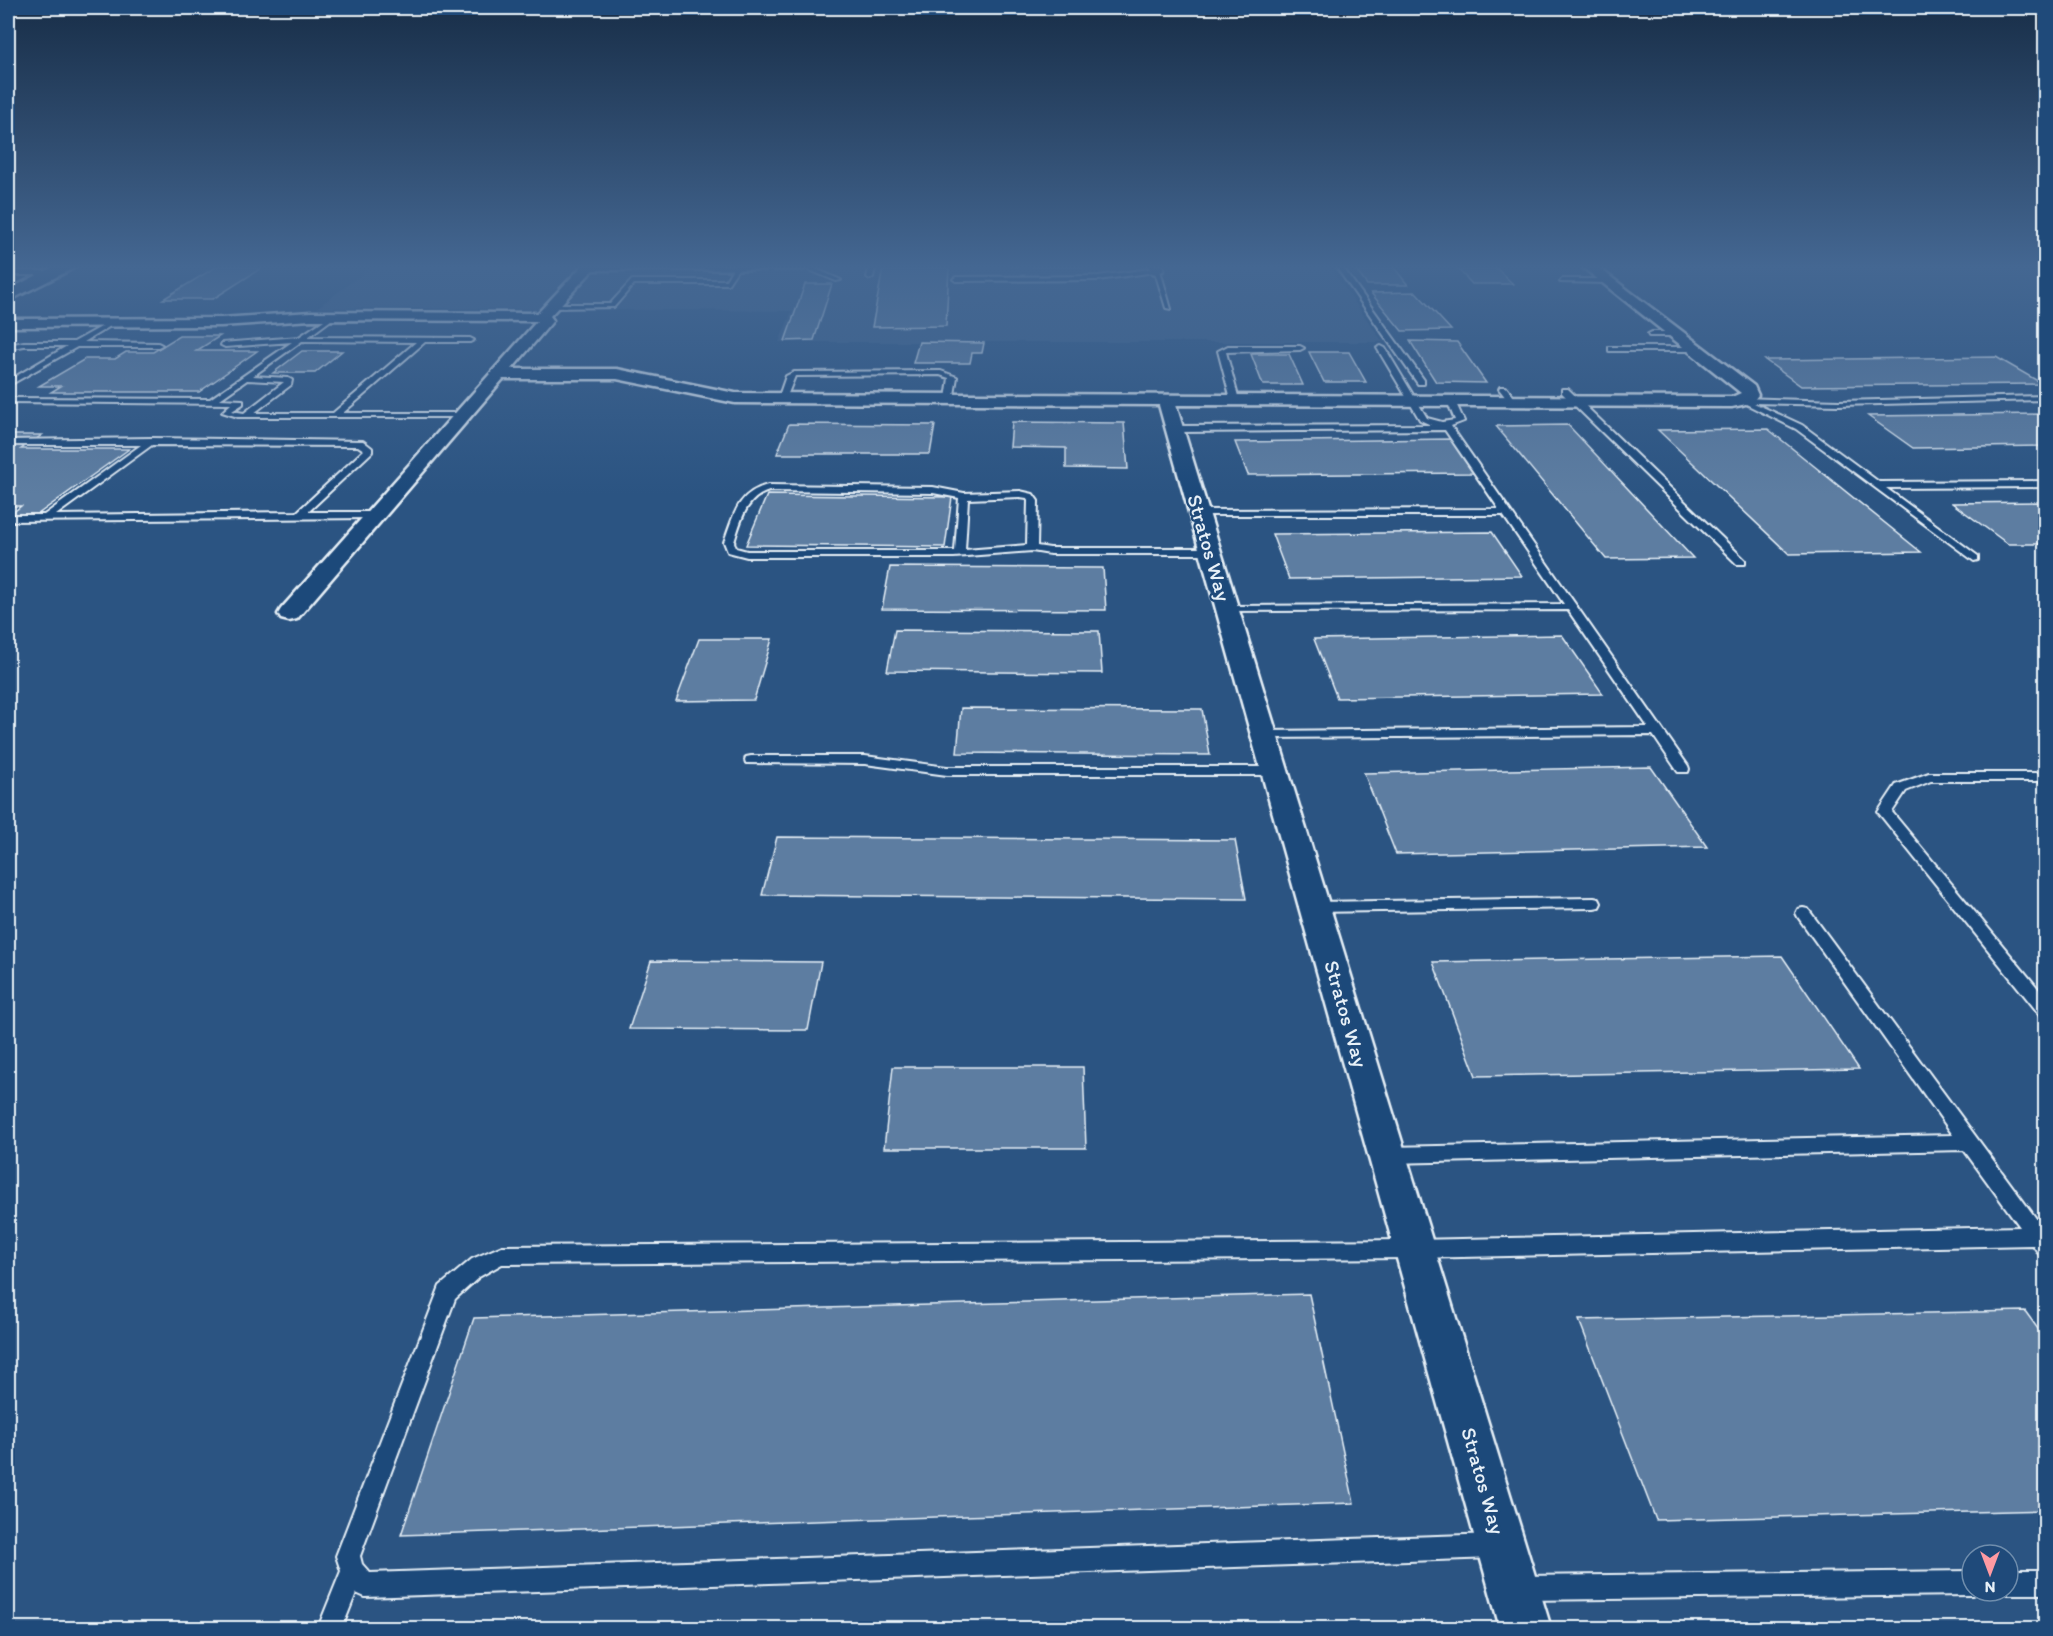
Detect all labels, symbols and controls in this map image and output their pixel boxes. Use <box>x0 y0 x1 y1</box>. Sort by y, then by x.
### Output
street label: Stratos Way <box>1182 492 1237 604</box>
street label: Stratos Way <box>1319 958 1374 1070</box>
street label: Stratos Way <box>1456 1425 1511 1537</box>
north arrow <box>1960 1543 2020 1603</box>
text: N <box>1985 1578 1995 1597</box>

